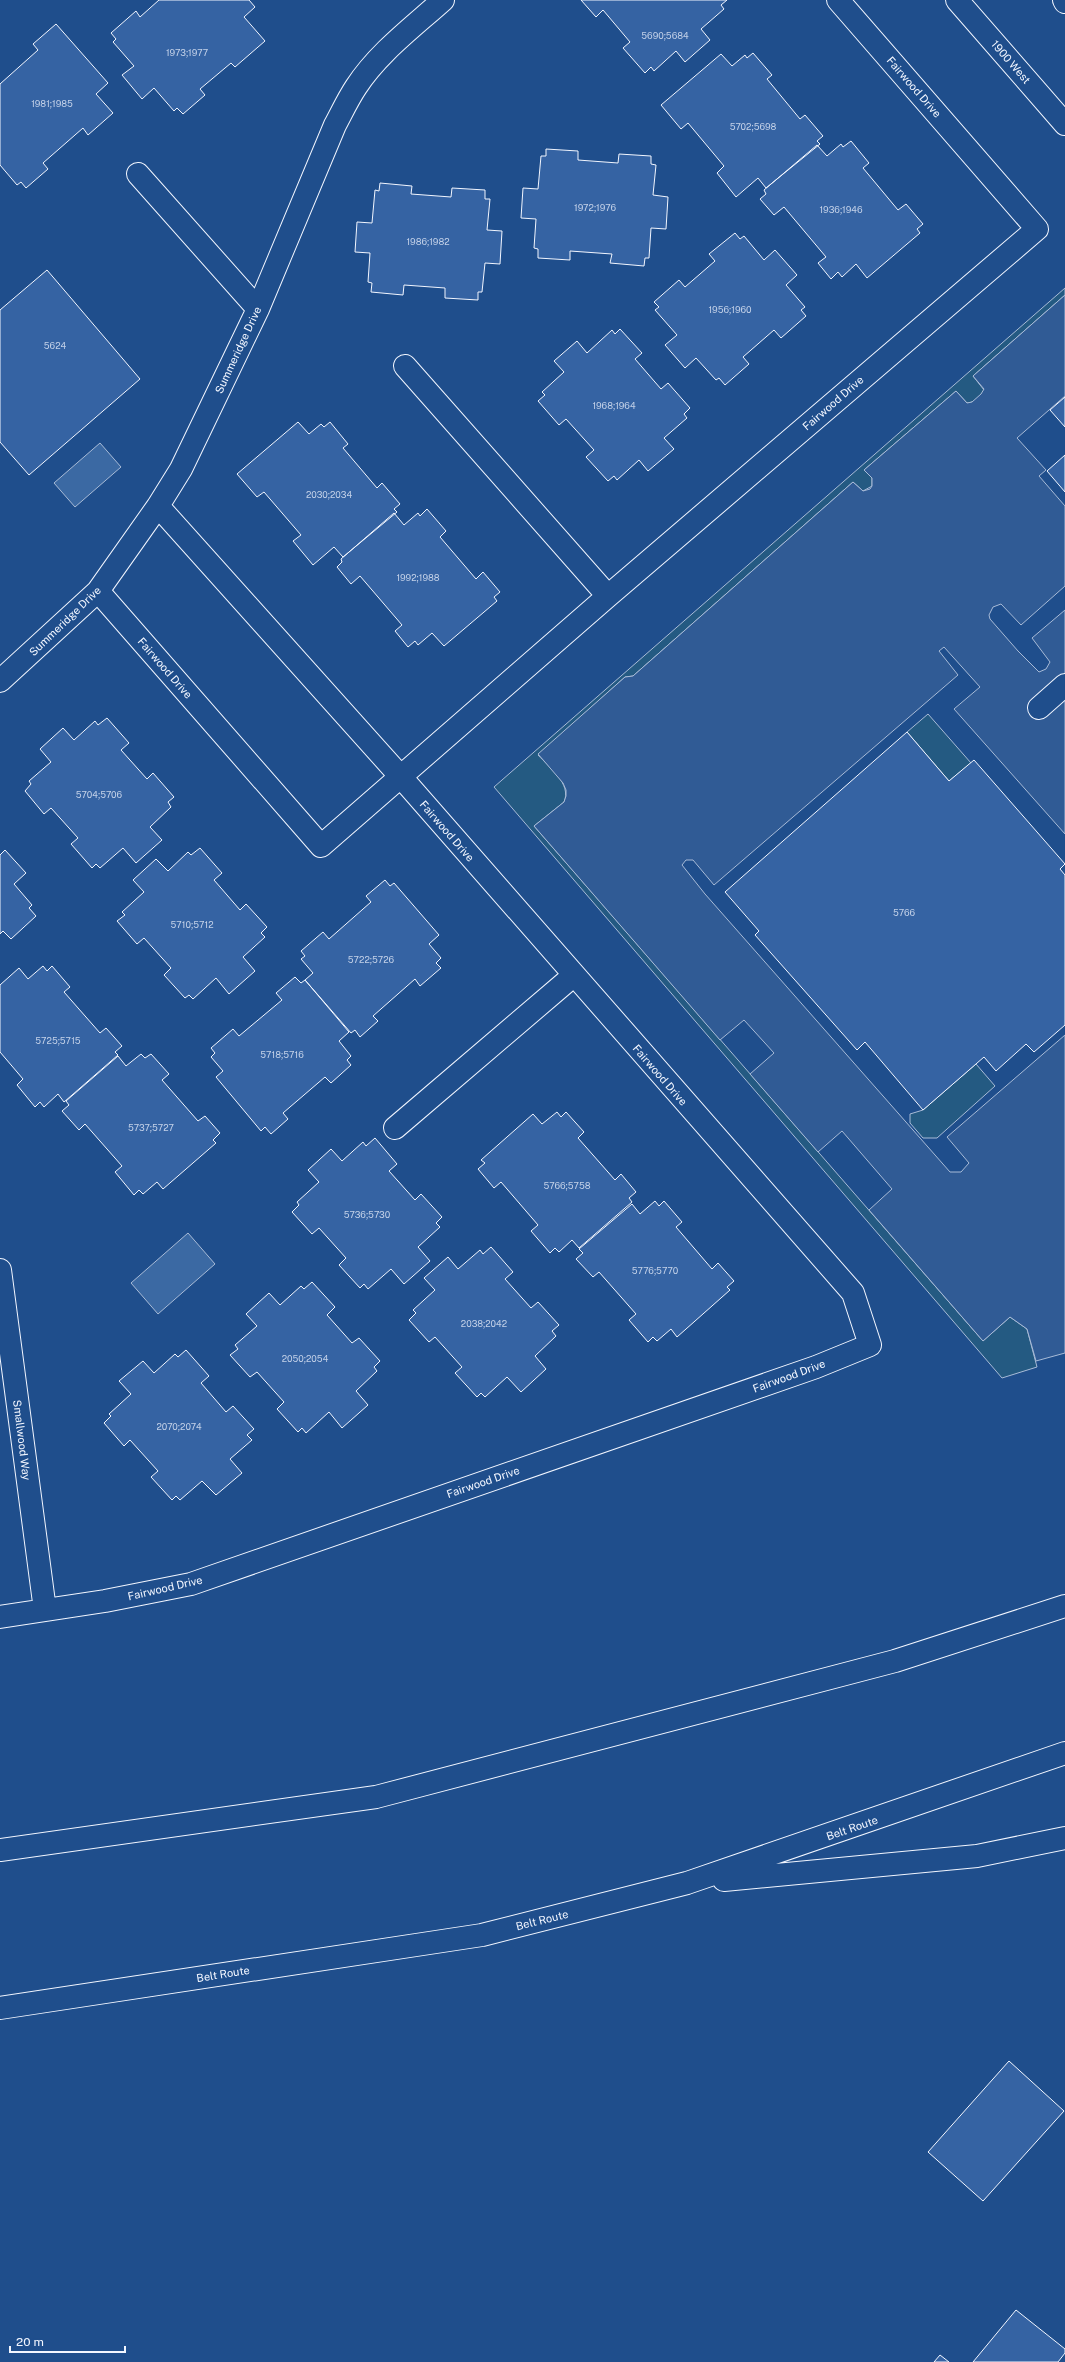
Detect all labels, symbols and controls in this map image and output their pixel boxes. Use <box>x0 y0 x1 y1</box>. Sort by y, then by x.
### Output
house number: 5690;5684 <box>641 30 689 41</box>
street label: 1900 West <box>989 38 1033 86</box>
house number: 1973;1977 <box>166 47 208 58</box>
street label: Fairwood Drive <box>884 54 944 120</box>
house number: 1981;1985 <box>31 98 73 109</box>
house number: 5702;5698 <box>730 121 777 132</box>
house number: 1972;1976 <box>574 202 616 213</box>
house number: 1936;1946 <box>819 204 863 215</box>
house number: 1986;1982 <box>406 236 450 247</box>
house number: 1956;1960 <box>708 304 752 315</box>
street label: Summeridge Drive <box>213 305 263 395</box>
house number: 5624 <box>44 340 67 351</box>
street label: Fairwood Drive <box>800 373 866 433</box>
house number: 1968;1964 <box>592 400 636 411</box>
house number: 2030;2034 <box>306 489 352 500</box>
house number: 1992;1988 <box>396 572 440 583</box>
street label: Summeridge Drive <box>27 584 103 658</box>
street label: Fairwood Drive <box>135 635 195 701</box>
house number: 5704;5706 <box>76 789 123 800</box>
street label: Fairwood Drive <box>417 798 477 864</box>
house number: 5766 <box>893 907 915 918</box>
house number: 5710;5712 <box>170 919 214 930</box>
house number: 5722;5726 <box>348 954 395 965</box>
house number: 5725;5715 <box>35 1035 81 1046</box>
street label: Fairwood Drive <box>630 1042 690 1108</box>
house number: 5718;5716 <box>260 1049 304 1060</box>
house number: 5737;5727 <box>128 1122 174 1133</box>
house number: 5766;5758 <box>543 1180 591 1191</box>
house number: 5736;5730 <box>344 1209 391 1220</box>
house number: 5776;5770 <box>632 1265 679 1276</box>
house number: 2038;2042 <box>461 1318 507 1329</box>
house number: 2050;2054 <box>282 1353 329 1364</box>
street label: Fairwood Drive <box>751 1357 827 1395</box>
street label: Smallwood Way <box>11 1399 33 1481</box>
house number: 2070;2074 <box>156 1421 202 1432</box>
street label: Fairwood Drive <box>445 1464 521 1500</box>
street label: Fairwood Drive <box>127 1574 203 1602</box>
street label: Belt Route <box>825 1814 879 1842</box>
street label: Belt Route <box>514 1908 570 1932</box>
street label: Belt Route <box>196 1964 250 1984</box>
scale bar <box>10 2328 125 2354</box>
text: 20 m <box>16 2335 44 2349</box>

